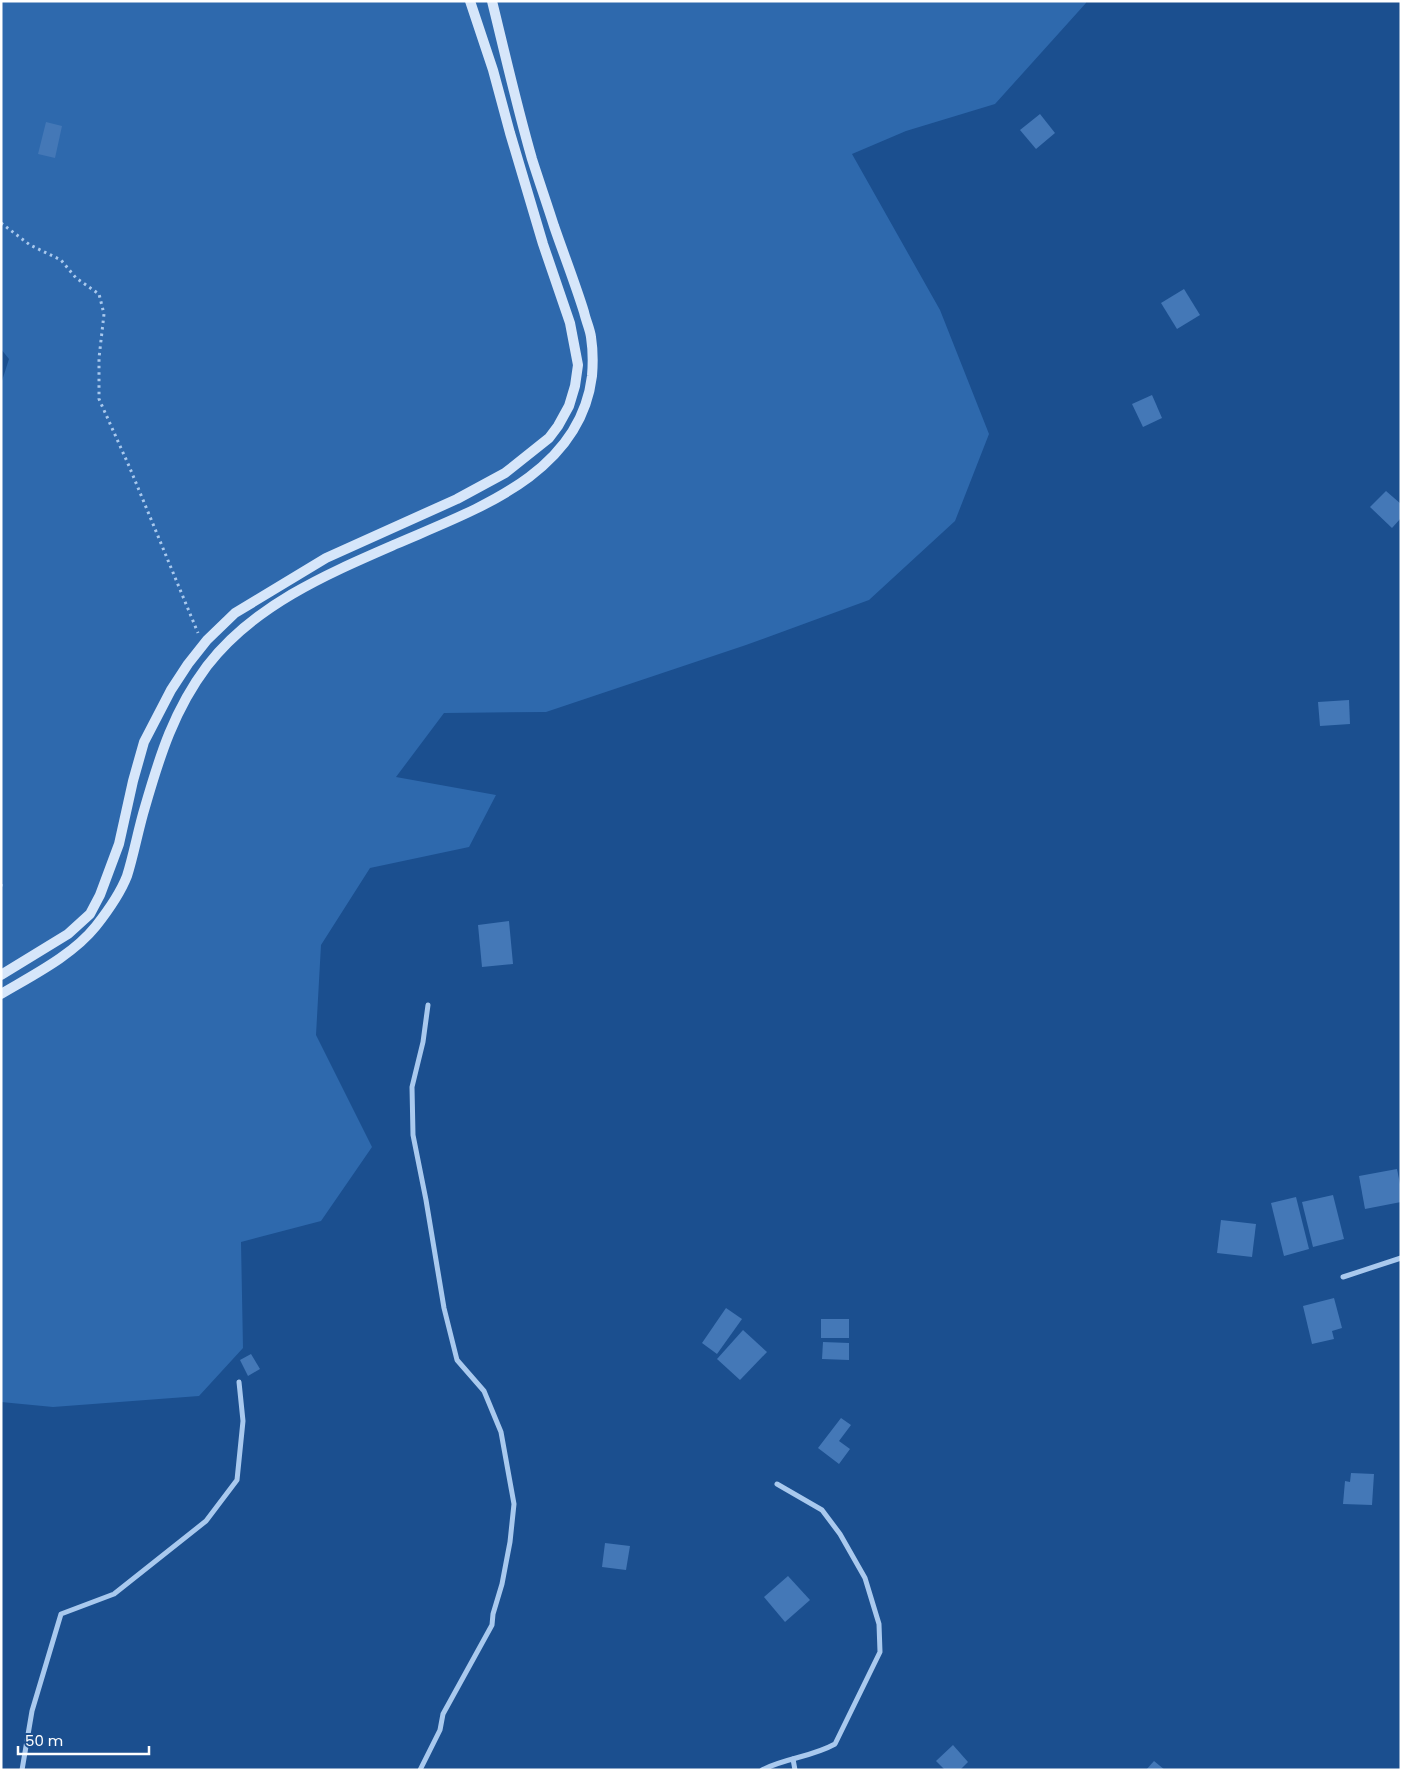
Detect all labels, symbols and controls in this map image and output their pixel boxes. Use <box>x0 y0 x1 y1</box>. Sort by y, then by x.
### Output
scale bar <box>18 1724 149 1756</box>
text: 50 m <box>25 1730 63 1751</box>

